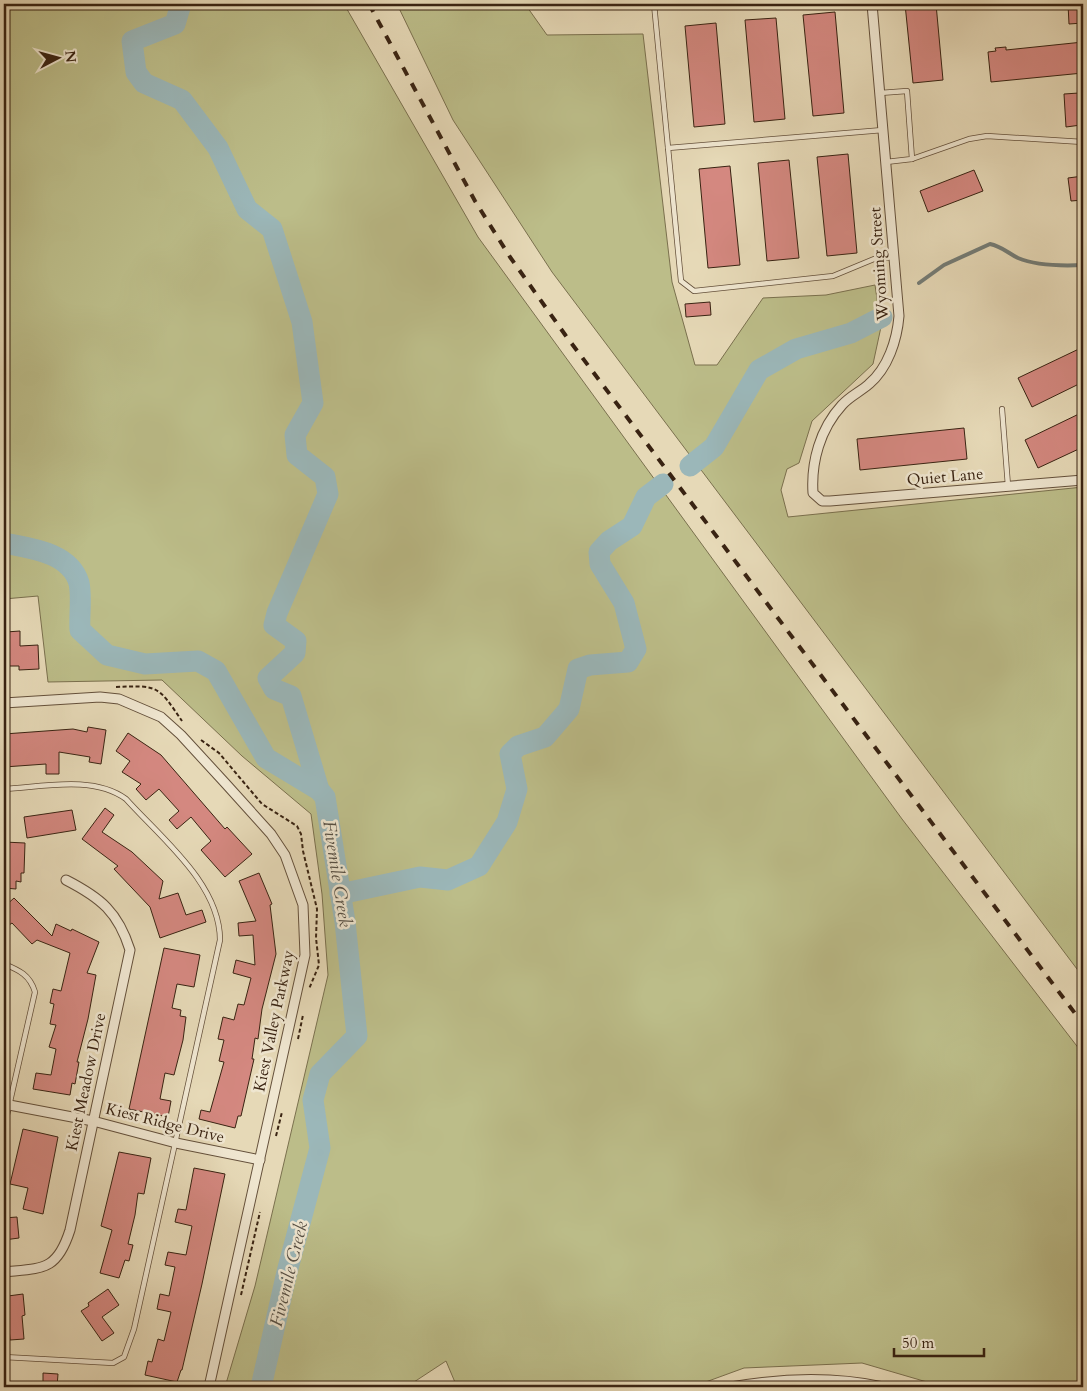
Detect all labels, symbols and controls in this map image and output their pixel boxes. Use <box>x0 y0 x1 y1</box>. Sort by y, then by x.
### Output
north arrow <box>32 32 82 82</box>
text: N <box>60 50 81 64</box>
street label: Wyoming Street <box>864 207 894 322</box>
street label: Quiet Lane <box>906 463 984 491</box>
water label: Fivemile Creek <box>316 819 358 929</box>
street label: Kiest Valley Parkway <box>248 948 300 1094</box>
street label: Kiest Meadow Drive <box>61 1011 111 1153</box>
street label: Kiest Ridge Drive <box>103 1098 227 1148</box>
water label: Fivemile Creek <box>264 1219 314 1329</box>
scale bar <box>894 1326 984 1358</box>
text: 50 m <box>902 1333 934 1353</box>

